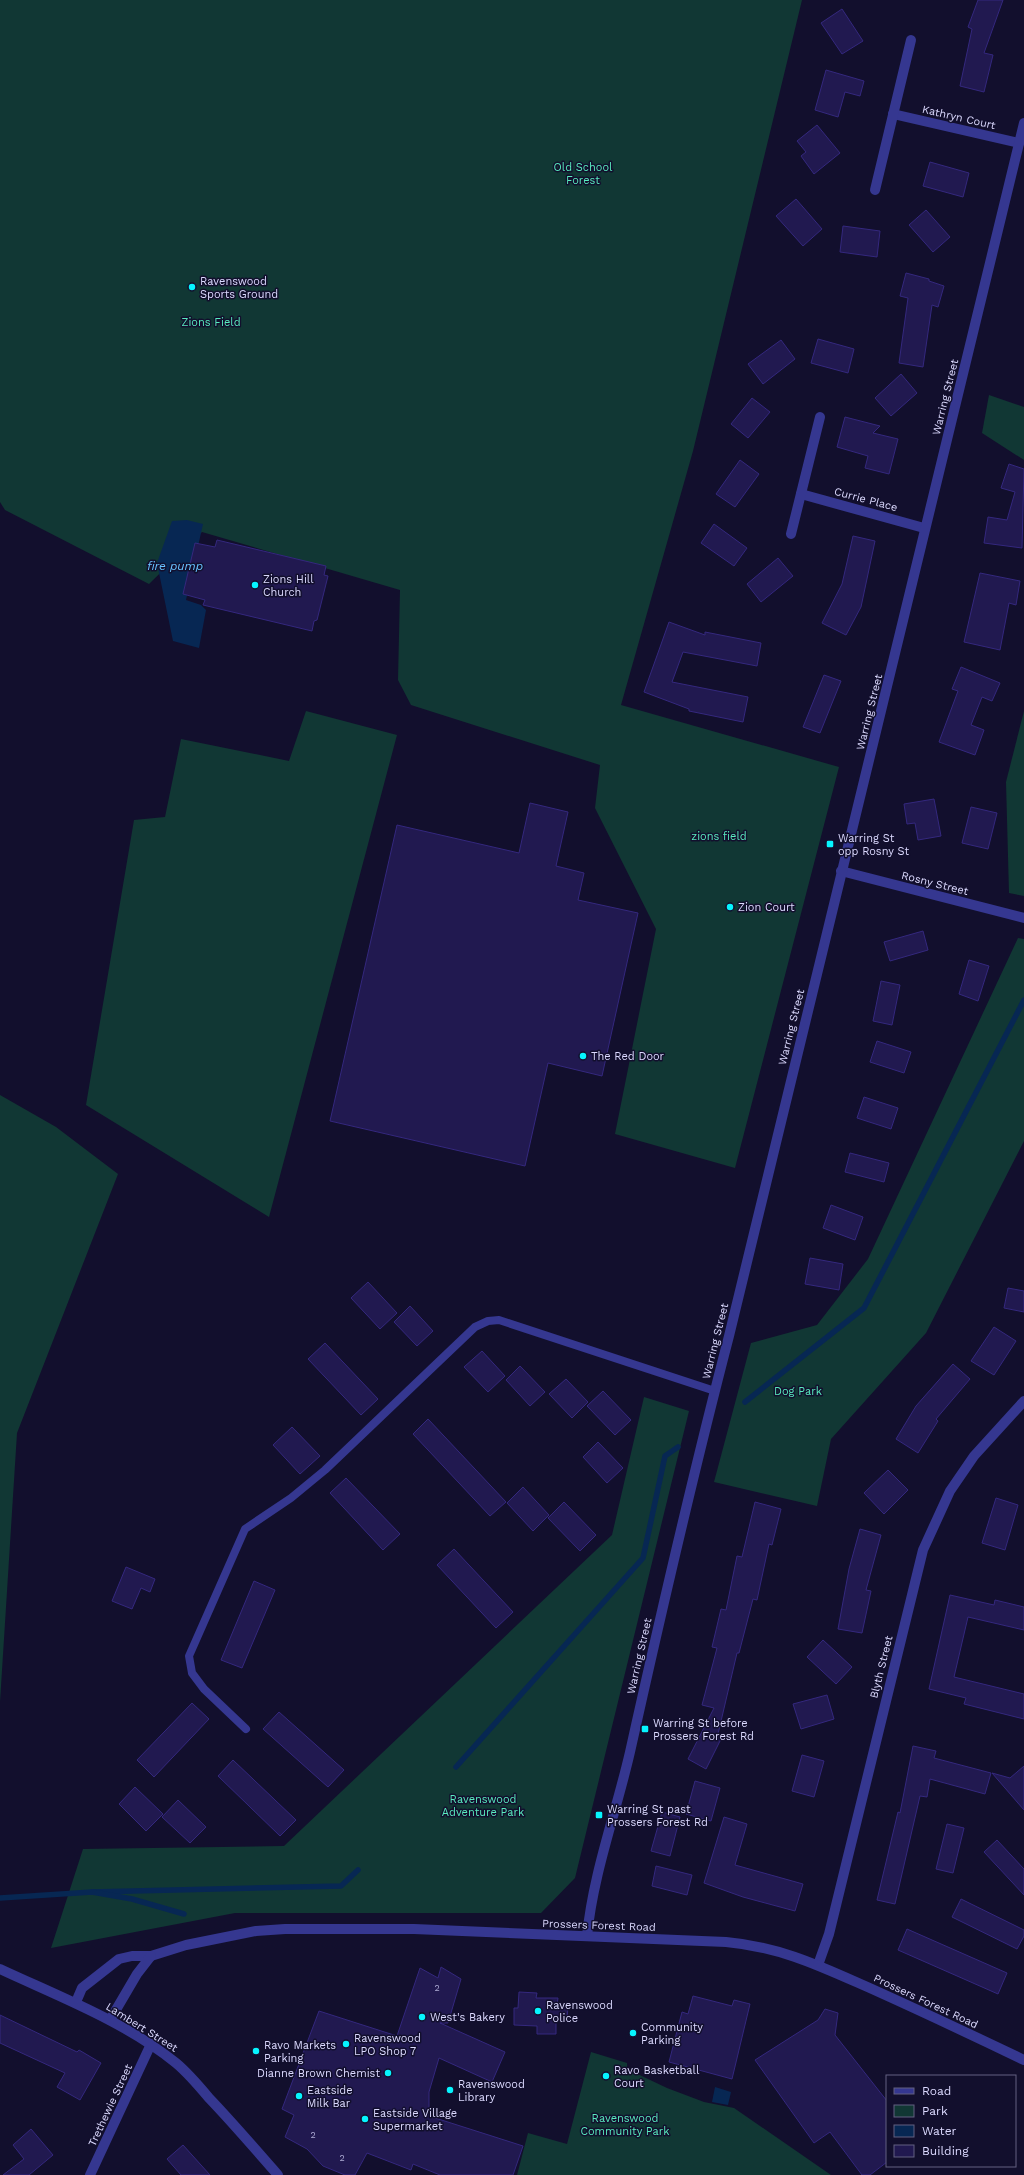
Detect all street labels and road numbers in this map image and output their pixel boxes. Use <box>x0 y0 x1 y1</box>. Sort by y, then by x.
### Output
street label: Kathryn Court <box>921 103 997 132</box>
street label: Warring Street <box>930 357 961 436</box>
street label: Currie Place <box>833 485 899 514</box>
street label: Warring Street <box>854 672 885 751</box>
street label: Rosny Street <box>900 869 970 898</box>
street label: Warring Street <box>776 987 807 1066</box>
street label: Warring Street <box>700 1301 731 1380</box>
street label: Warring Street <box>624 1616 655 1695</box>
street label: Blyth Street <box>867 1634 896 1700</box>
street label: Prossers Forest Road <box>542 1917 656 1934</box>
street label: Prossers Forest Road <box>871 1972 980 2031</box>
street label: Lambert Street <box>103 2000 180 2055</box>
street label: Trethewie Street <box>86 2062 135 2148</box>

